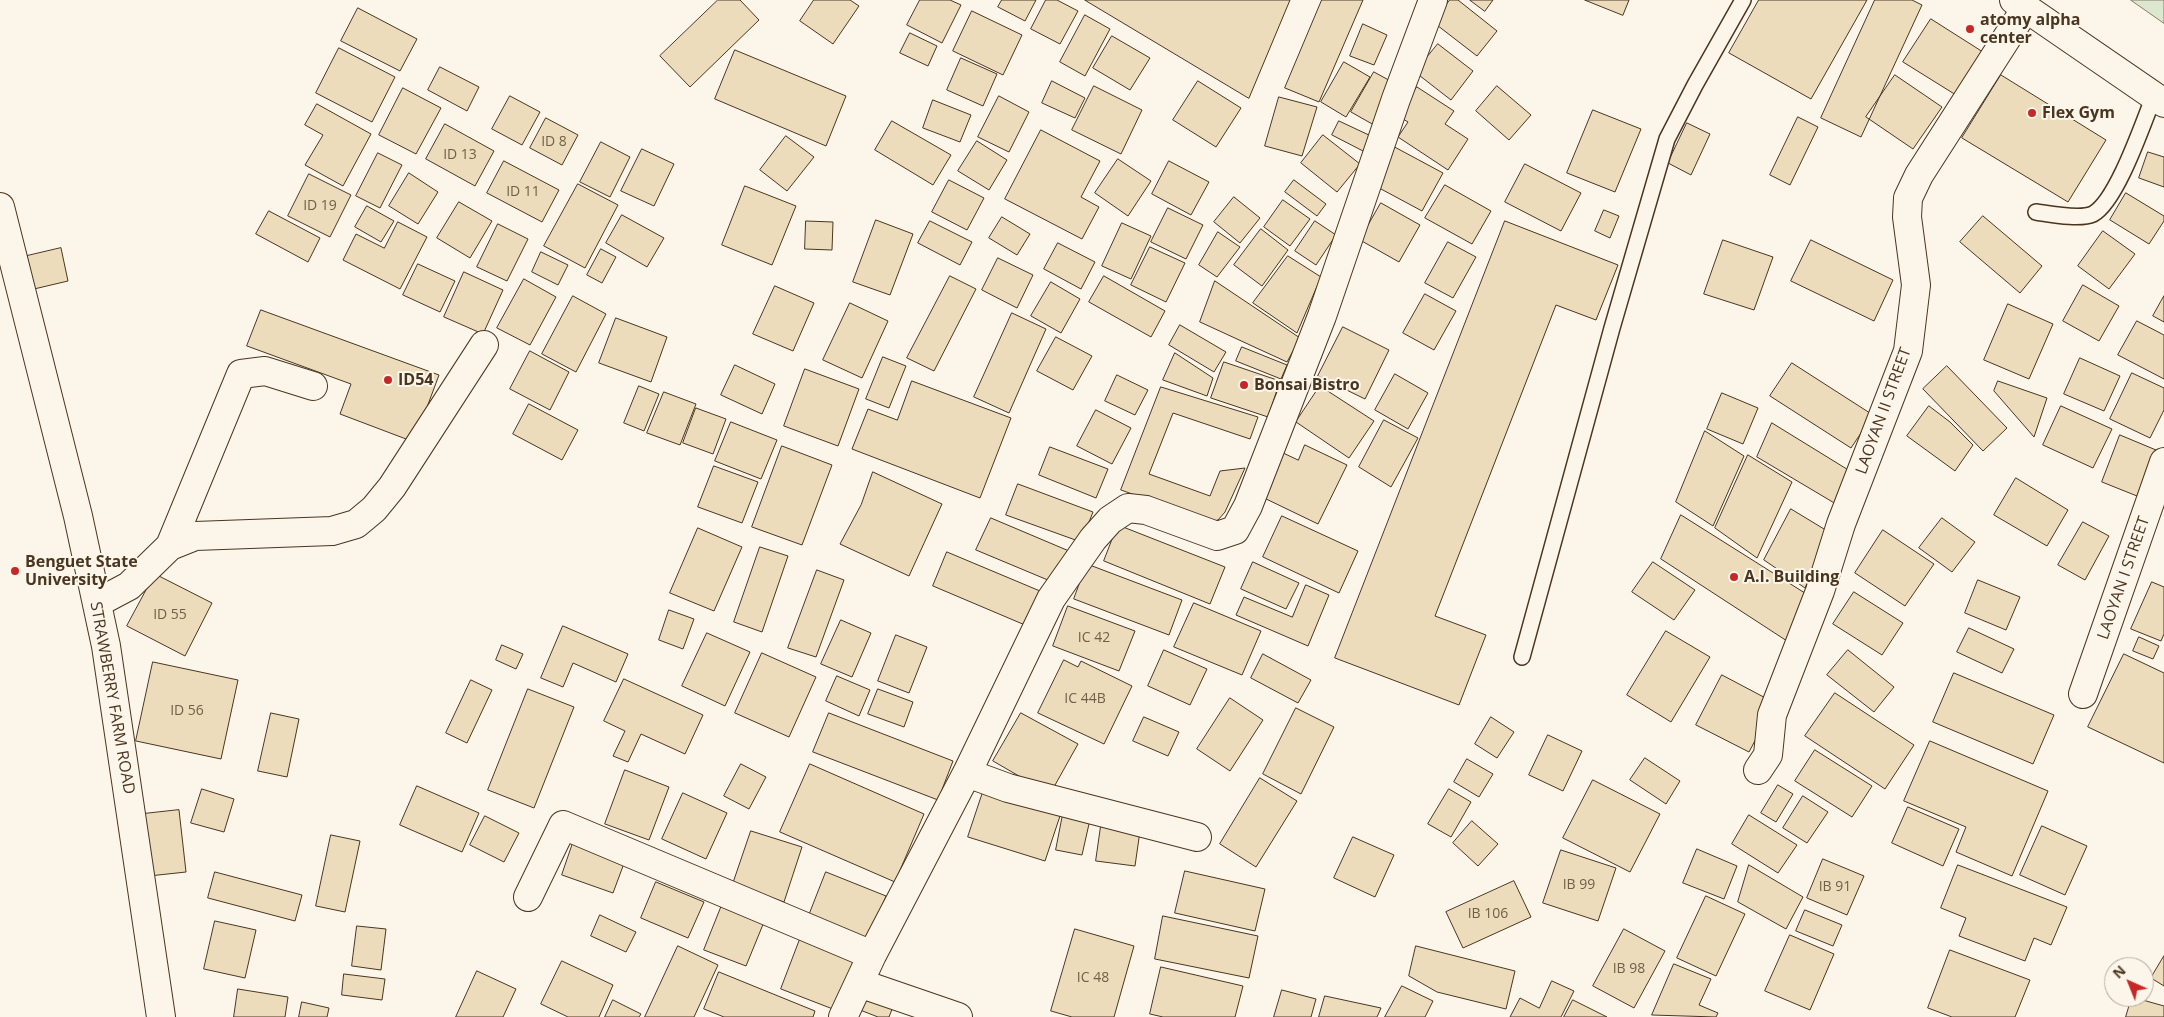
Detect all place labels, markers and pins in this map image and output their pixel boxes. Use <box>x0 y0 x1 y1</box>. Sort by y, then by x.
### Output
place label: atomy alpha center <box>1980 10 2080 48</box>
marker: atomy alpha center <box>1964 23 1976 35</box>
place label: Flex Gym <box>2042 103 2115 123</box>
marker: Flex Gym <box>2026 107 2038 119</box>
place label: ID54 <box>398 370 433 390</box>
marker: ID54 <box>382 374 394 386</box>
place label: Bonsai Bistro <box>1254 375 1360 395</box>
marker: Bonsai Bistro <box>1238 379 1250 391</box>
place label: Benguet State University <box>25 552 138 590</box>
marker: Benguet State University <box>9 565 21 577</box>
place label: A.I. Building <box>1744 567 1839 587</box>
marker: A.I. Building <box>1728 571 1740 583</box>

